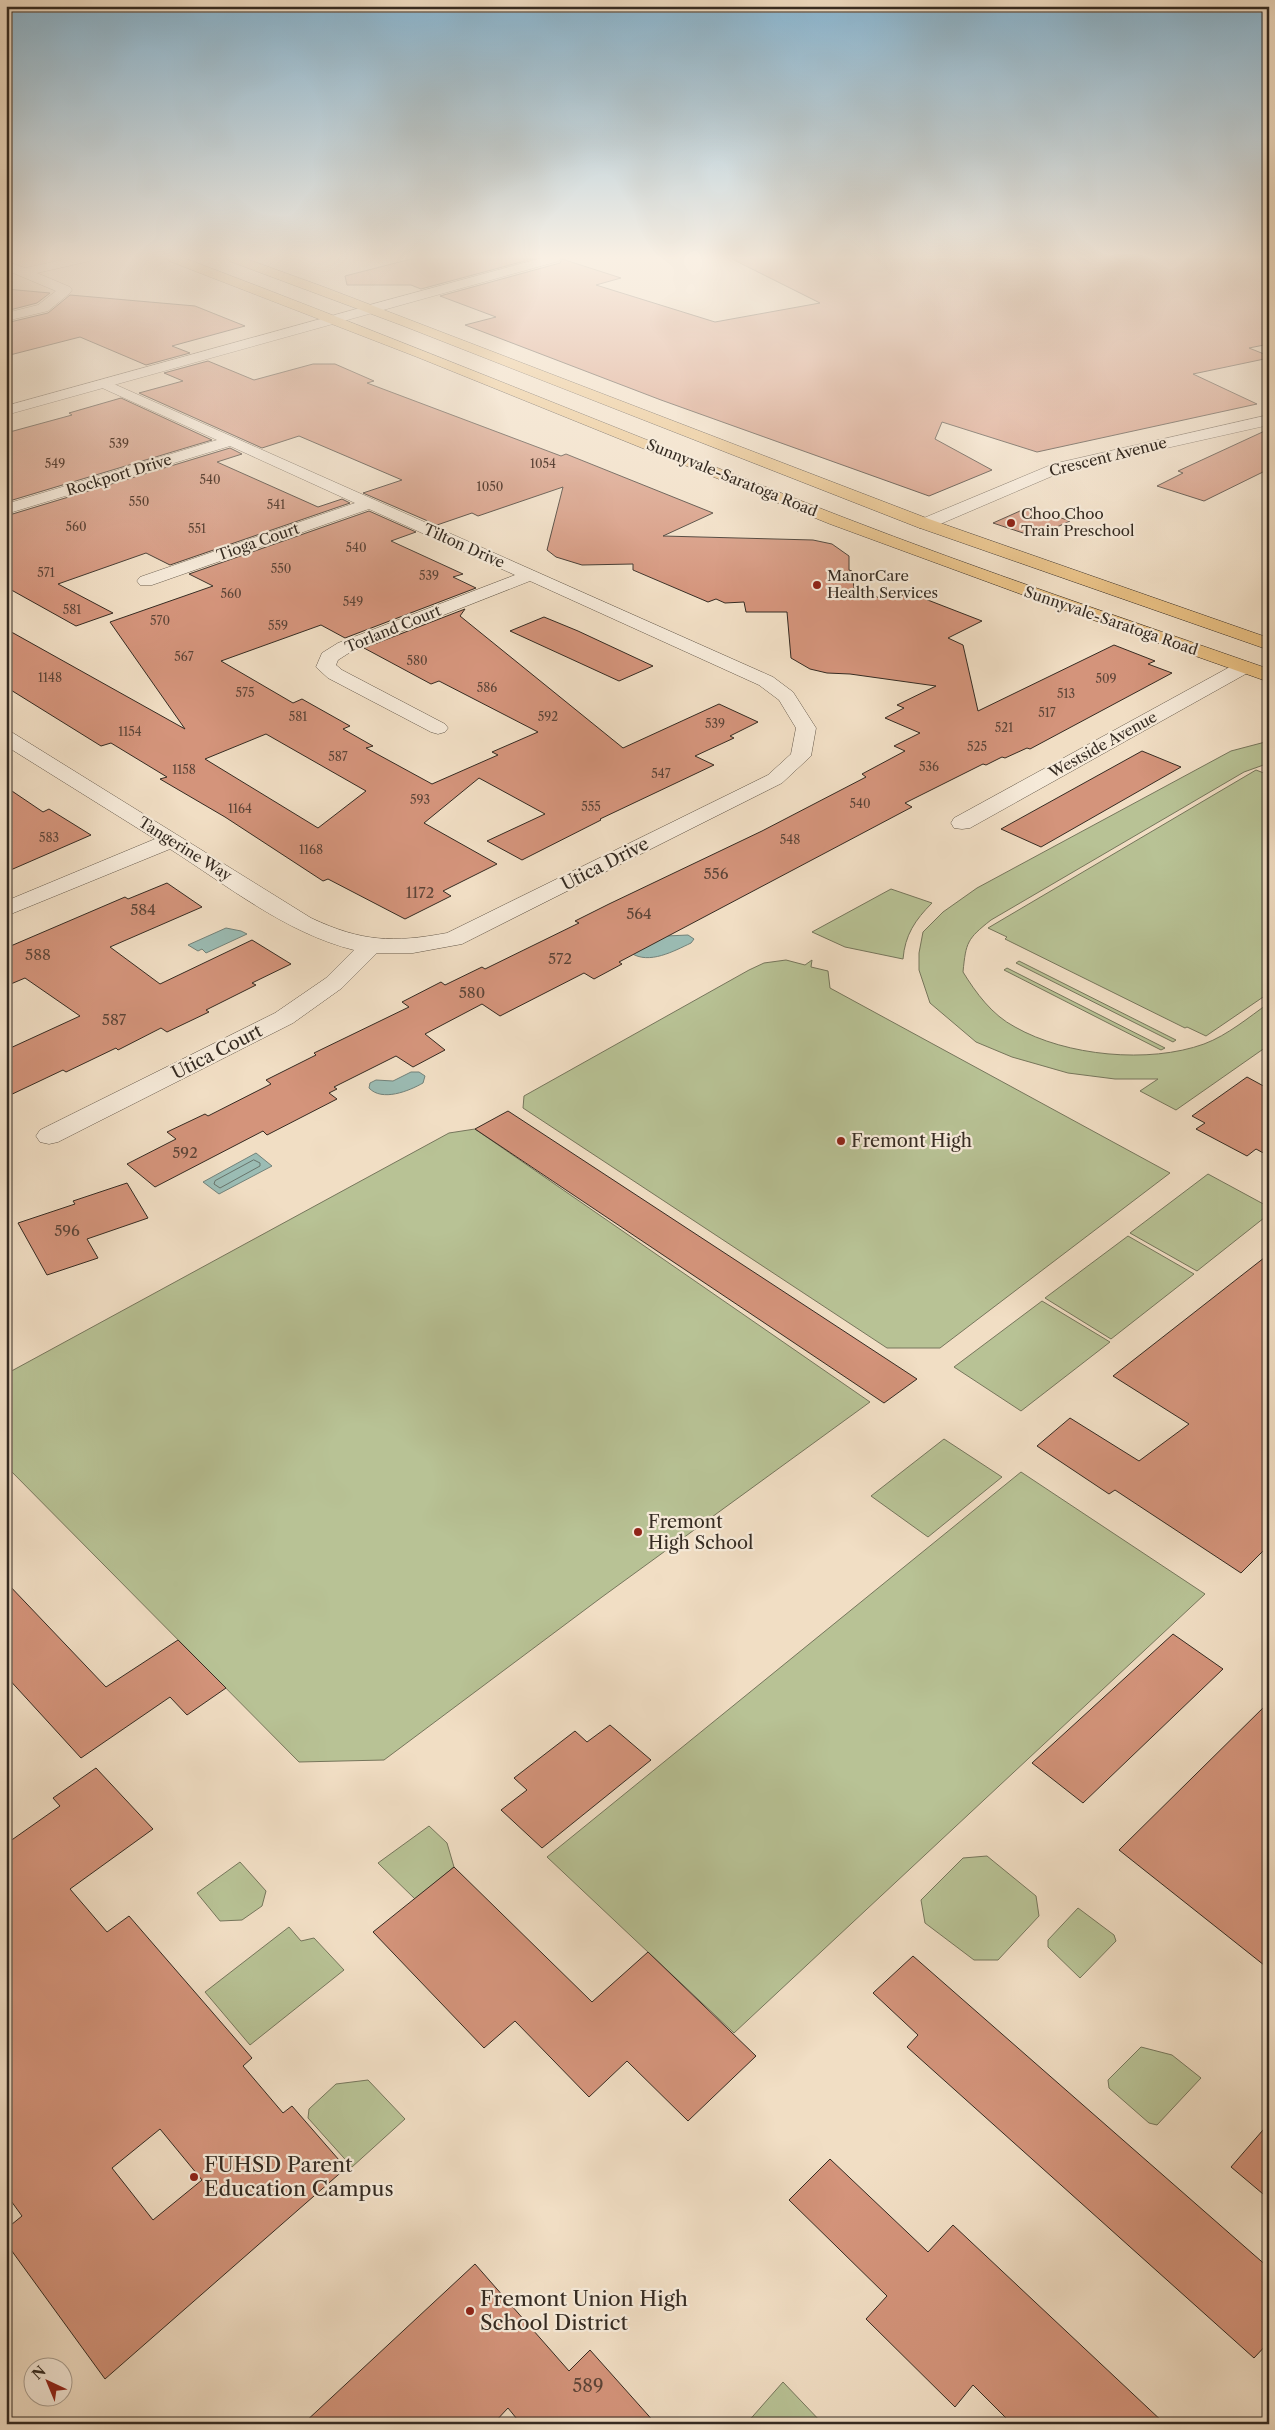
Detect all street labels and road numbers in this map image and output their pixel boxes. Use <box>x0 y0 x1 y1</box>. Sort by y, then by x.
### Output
street label: Crescent Avenue <box>1047 433 1169 480</box>
street label: Sunnyvale-Saratoga Road <box>644 435 820 521</box>
street label: Rockport Drive <box>64 449 174 500</box>
street label: Tioga Court <box>214 518 302 565</box>
street label: Tilton Drive <box>421 519 508 572</box>
street label: Sunnyvale-Saratoga Road <box>1022 582 1201 659</box>
street label: Torland Court <box>342 600 444 656</box>
street label: Westside Avenue <box>1045 707 1160 783</box>
street label: Tangerine Way <box>135 812 236 885</box>
street label: Utica Drive <box>557 832 653 896</box>
street label: Utica Court <box>168 1019 267 1084</box>

